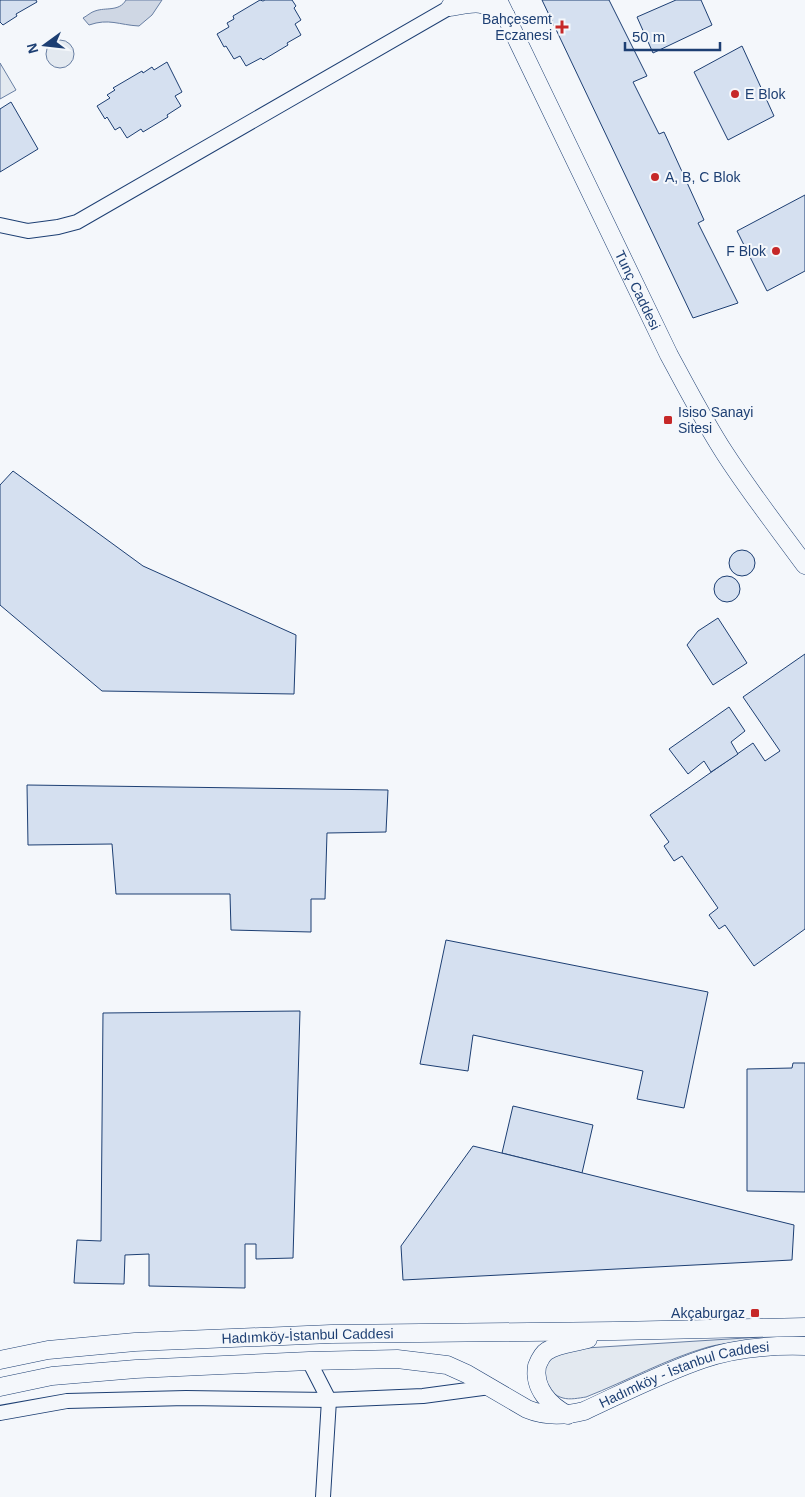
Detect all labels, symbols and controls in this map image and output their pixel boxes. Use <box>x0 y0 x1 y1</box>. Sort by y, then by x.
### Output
place label: Bahçesemt Eczanesi <box>482 11 552 43</box>
north arrow <box>20 20 70 70</box>
scale bar <box>625 20 720 52</box>
marker: Bahçesemt Eczanesi <box>556 21 568 33</box>
text: 50 m <box>632 28 665 45</box>
text: N <box>23 41 41 55</box>
place label: E Blok <box>745 86 786 102</box>
marker: E Blok <box>729 88 741 100</box>
place label: A, B, C Blok <box>665 169 741 185</box>
marker: A, B, C Blok <box>649 171 661 183</box>
place label: F Blok <box>726 243 767 259</box>
marker: F Blok <box>770 245 782 257</box>
street label: Tunç Caddesi <box>612 248 664 332</box>
place label: Isiso Sanayi Sitesi <box>678 404 753 436</box>
marker: Isiso Sanayi Sitesi <box>662 414 674 426</box>
place label: Akçaburgaz <box>671 1305 745 1321</box>
marker: Akçaburgaz <box>749 1307 761 1319</box>
street label: Hadımköy-İstanbul Caddesi <box>221 1325 394 1346</box>
street label: Hadımköy - İstanbul Caddesi <box>596 1339 770 1411</box>

